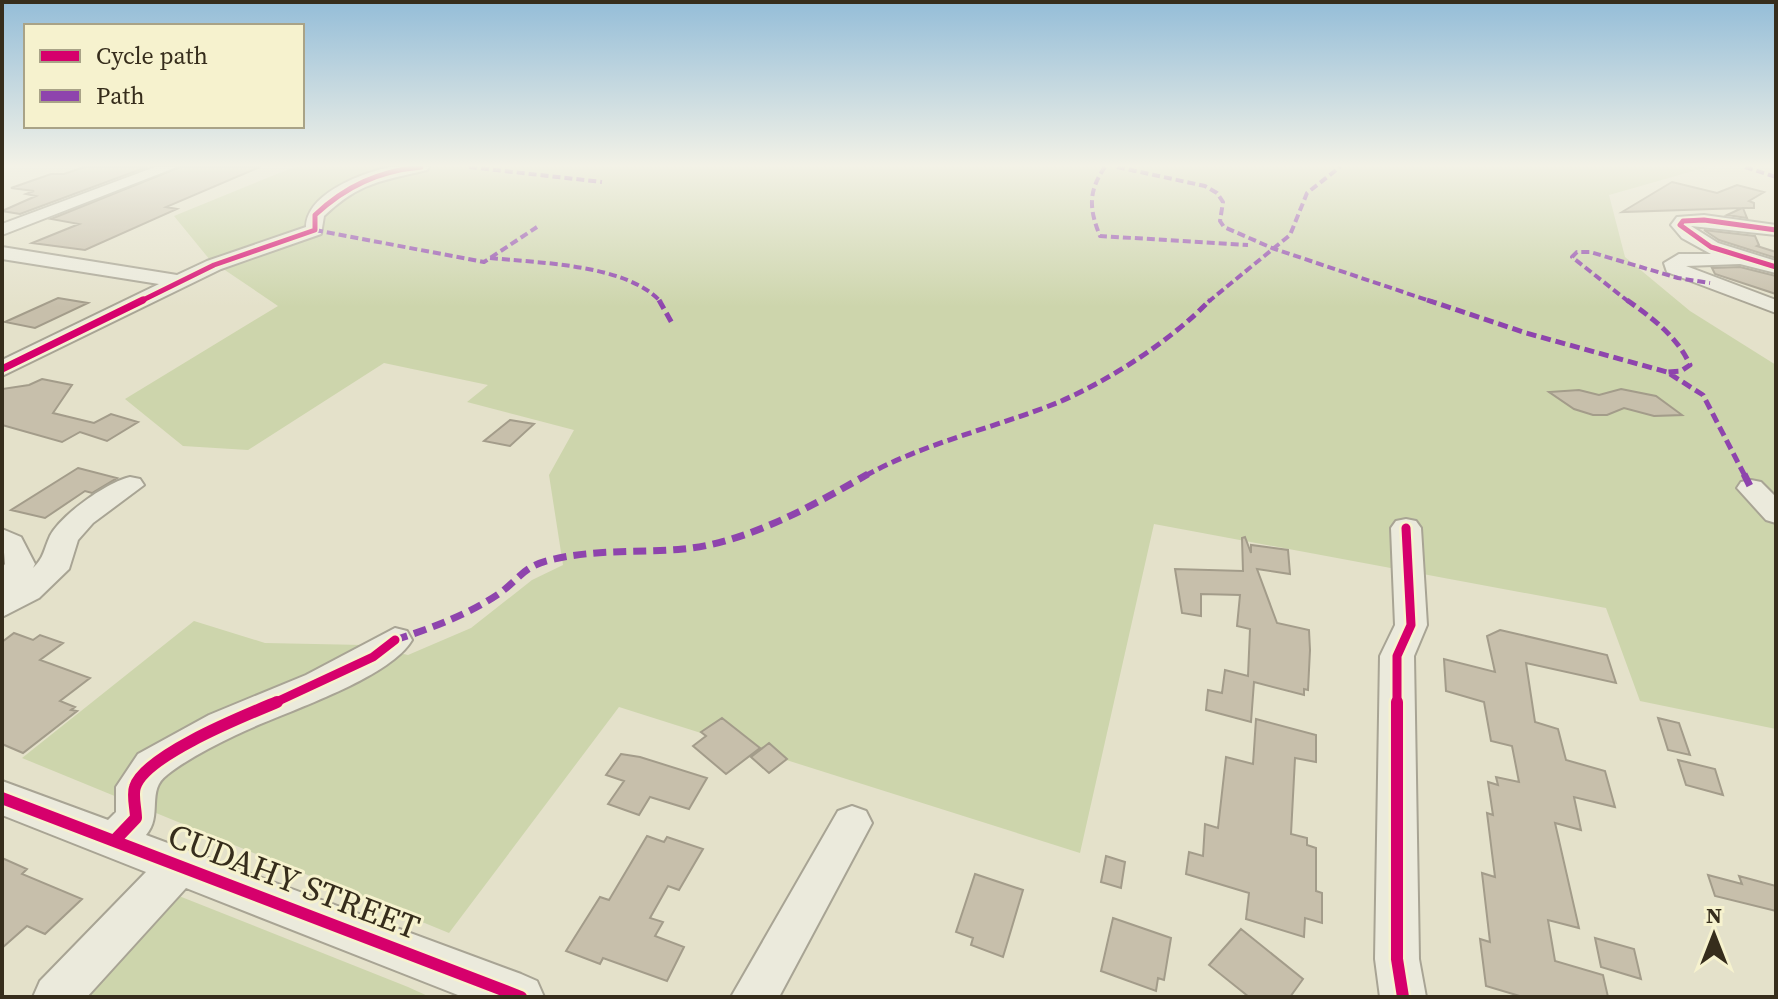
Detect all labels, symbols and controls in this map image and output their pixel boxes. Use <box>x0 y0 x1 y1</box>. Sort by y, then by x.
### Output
legend <box>24 24 304 128</box>
text: Cycle path <box>96 39 208 72</box>
text: Path <box>96 79 145 112</box>
street label: CUDAHY STREET <box>162 812 426 950</box>
north arrow <box>1674 895 1754 975</box>
text: N <box>1706 900 1722 930</box>

